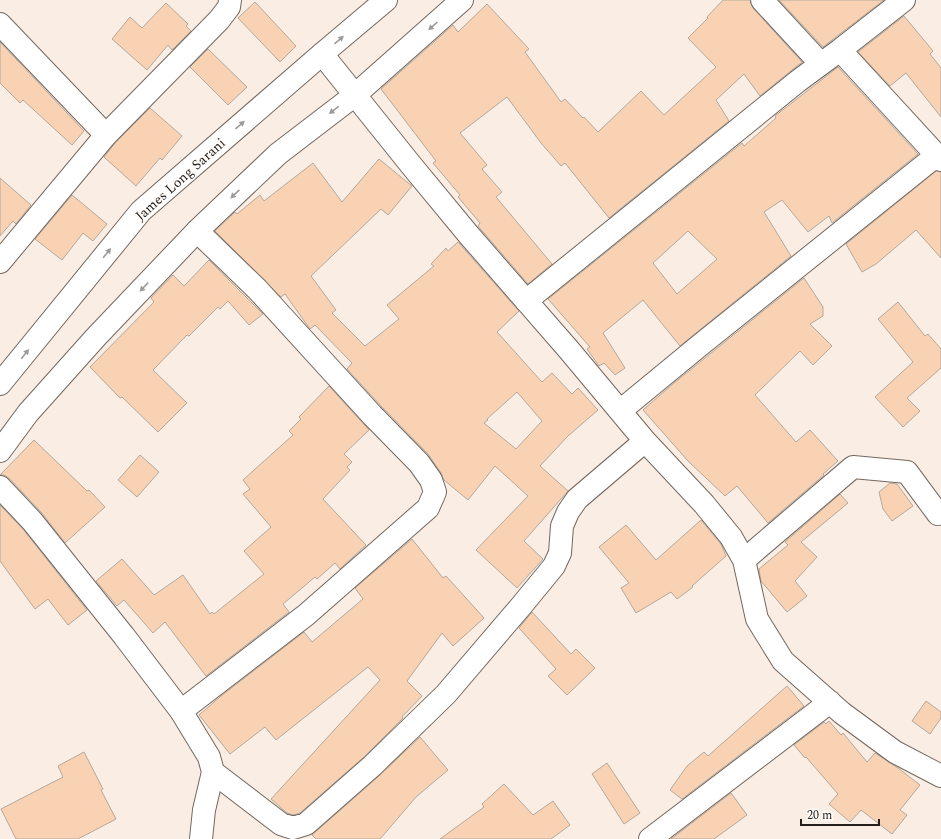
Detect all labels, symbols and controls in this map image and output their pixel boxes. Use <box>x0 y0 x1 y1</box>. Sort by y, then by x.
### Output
one-way arrow <box>428 21 438 31</box>
one-way arrow <box>333 35 344 44</box>
one-way arrow <box>329 106 340 115</box>
one-way arrow <box>235 120 246 129</box>
street label: James Long Sarani <box>130 133 230 226</box>
one-way arrow <box>230 190 241 199</box>
one-way arrow <box>102 248 111 259</box>
one-way arrow <box>139 282 149 292</box>
one-way arrow <box>20 349 29 360</box>
scale bar <box>801 801 879 827</box>
text: 20 m <box>807 806 832 825</box>

